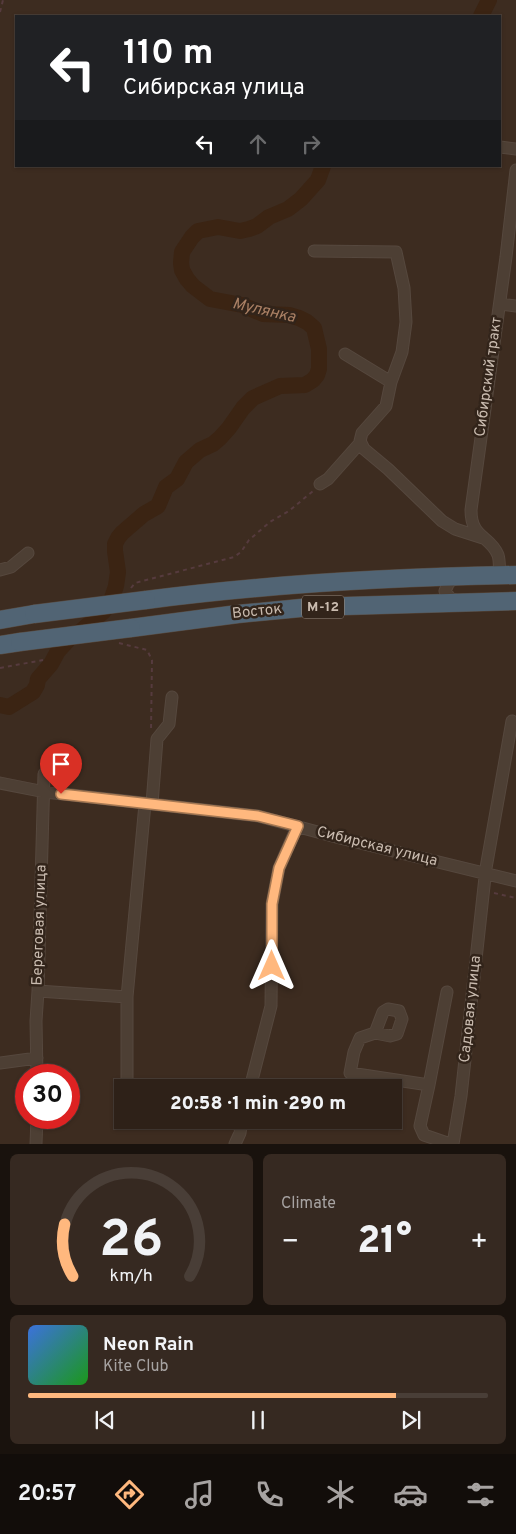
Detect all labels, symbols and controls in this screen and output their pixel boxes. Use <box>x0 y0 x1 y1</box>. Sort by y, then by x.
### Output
text: 110 m <box>123 32 213 76</box>
icon: left <box>40 35 105 100</box>
text: Сибирская улица <box>123 75 305 102</box>
icon: left <box>191 130 219 158</box>
icon: ahead <box>244 130 272 158</box>
icon: right <box>297 130 325 158</box>
water label: Мулянка <box>230 294 298 328</box>
street label: Сибирский тракт <box>471 316 507 438</box>
road number: М-12 <box>302 596 344 618</box>
street label: Восток <box>231 600 283 624</box>
pin <box>40 743 82 794</box>
icon: arrive <box>47 750 75 778</box>
street label: Сибирская улица <box>315 823 439 871</box>
street label: Береговая улица <box>28 864 52 986</box>
position arrow <box>245 939 297 991</box>
street label: Садовая улица <box>456 954 486 1064</box>
speed limit sign: 30 <box>15 1064 80 1129</box>
text: 20:58 · 1 min · 290 m <box>170 1092 346 1116</box>
text: Climate <box>281 1194 336 1214</box>
text: 26 <box>100 1209 163 1275</box>
text: 21° <box>357 1218 412 1267</box>
text: − <box>281 1225 299 1261</box>
text: + <box>470 1225 488 1261</box>
text: km/h <box>110 1265 153 1288</box>
text: Neon Rain <box>103 1333 194 1357</box>
text: Kite Club <box>103 1357 168 1377</box>
icon: previous <box>91 1406 119 1434</box>
icon: pause <box>244 1406 272 1434</box>
icon: next <box>397 1406 425 1434</box>
icon: directions <box>112 1477 147 1512</box>
icon: music <box>182 1477 217 1512</box>
icon: phone <box>252 1477 287 1512</box>
icon: climate <box>323 1477 358 1512</box>
icon: car <box>393 1477 428 1512</box>
icon: filters <box>463 1477 498 1512</box>
text: 20:57 <box>18 1481 76 1508</box>

